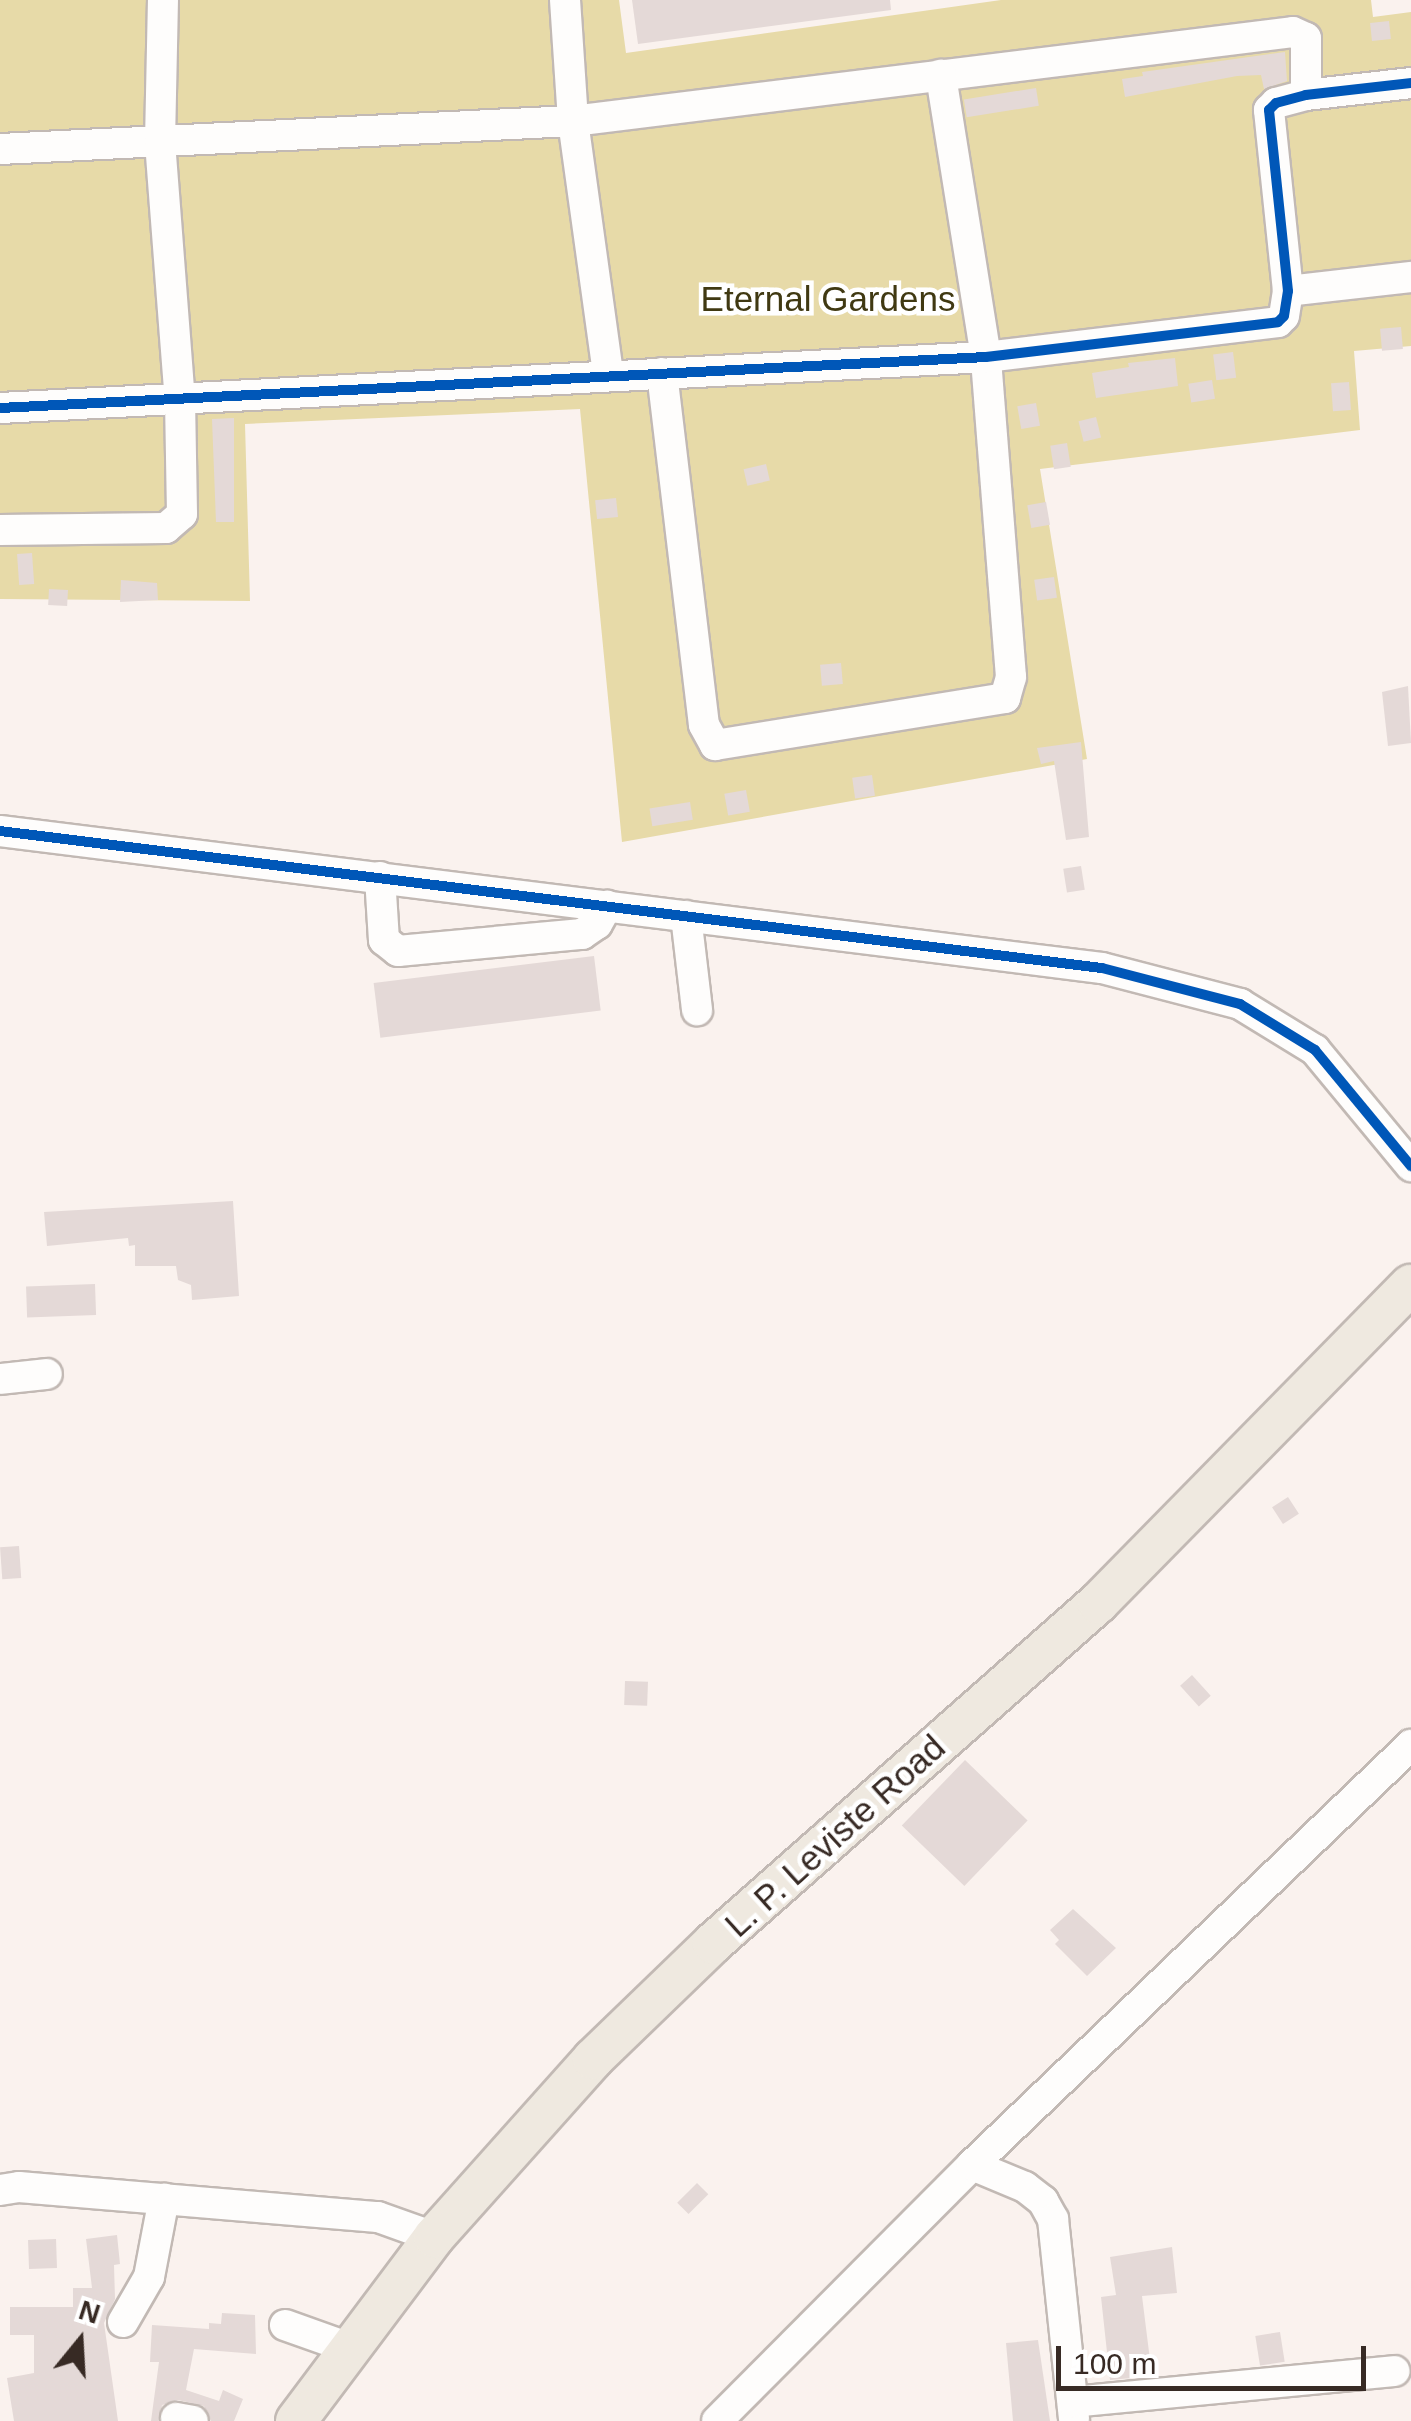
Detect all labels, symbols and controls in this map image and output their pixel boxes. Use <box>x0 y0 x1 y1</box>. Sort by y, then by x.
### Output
park label: Eternal Gardens <box>701 278 955 320</box>
street label: L. P. Leviste Road <box>716 1726 954 1946</box>
north arrow <box>30 2291 130 2391</box>
text: N <box>75 2294 104 2330</box>
scale bar <box>1061 2326 1371 2388</box>
text: 100 m <box>1073 2347 1156 2380</box>

